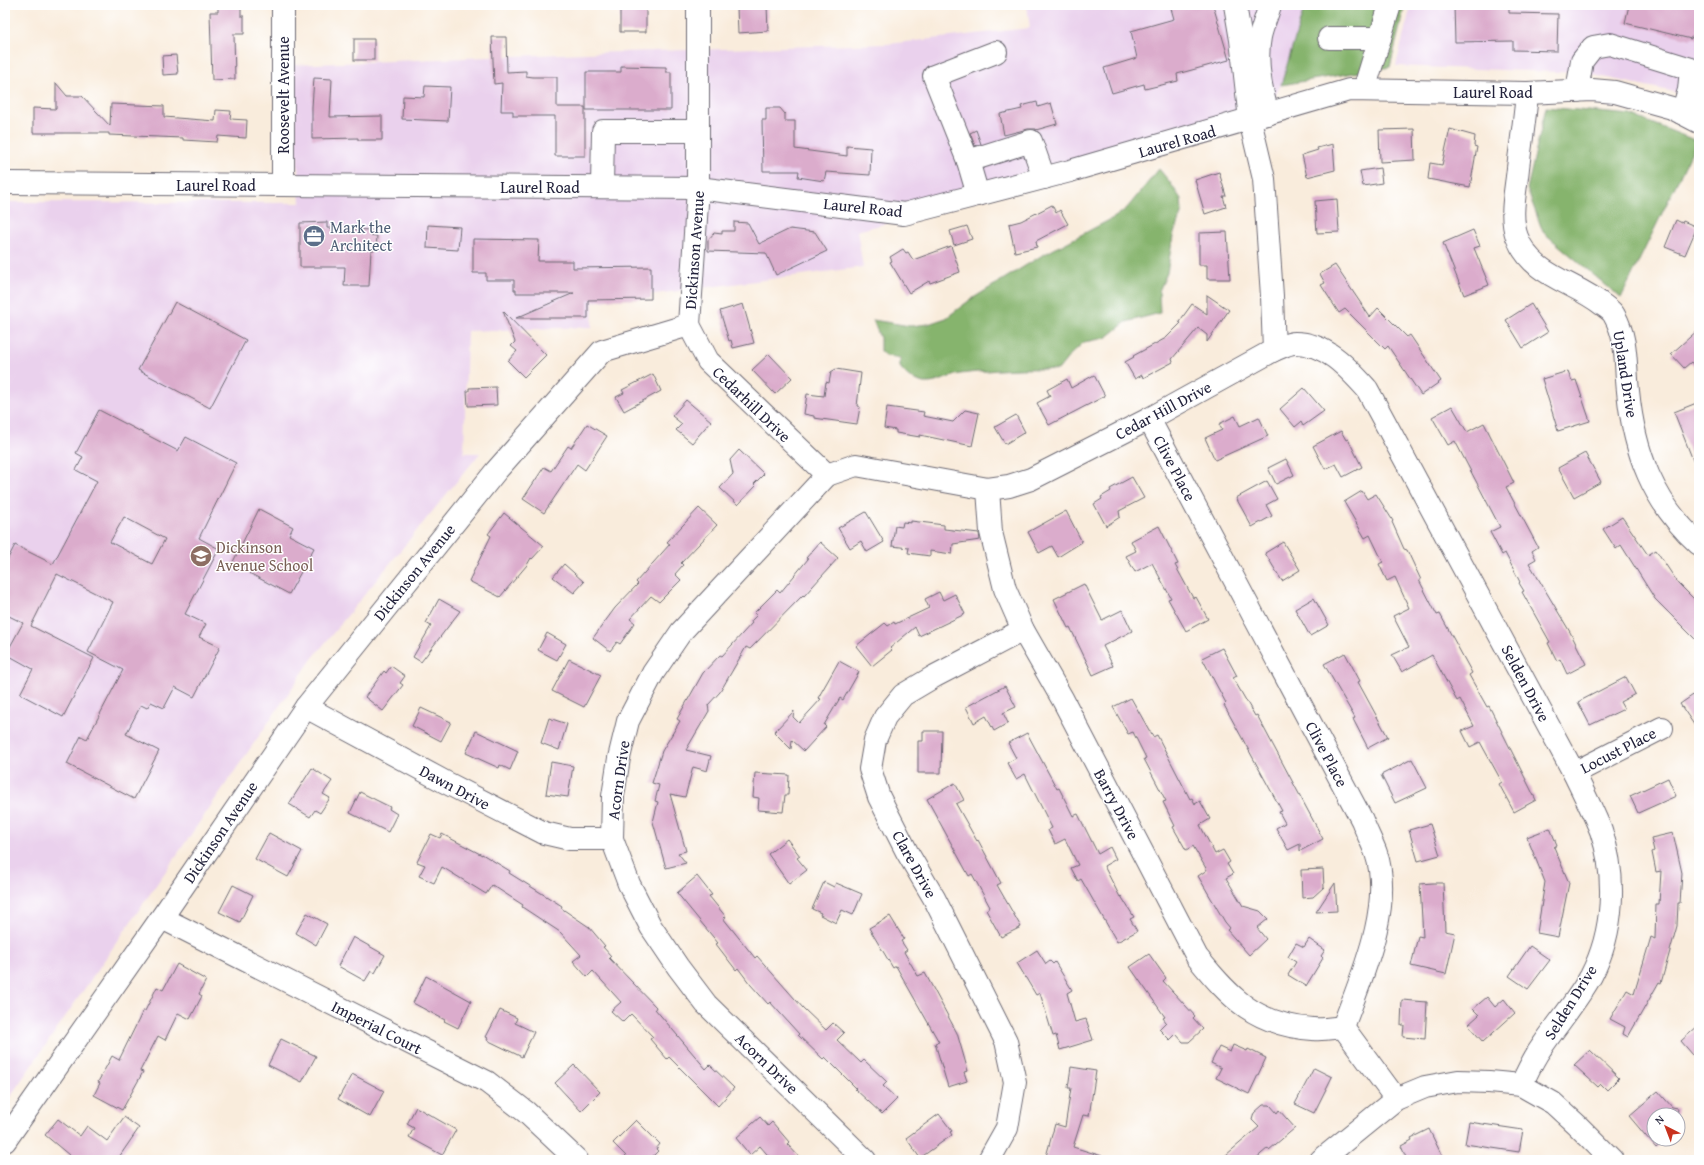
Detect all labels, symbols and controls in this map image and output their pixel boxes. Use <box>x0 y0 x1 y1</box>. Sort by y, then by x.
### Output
street label: Roosevelt Avenue <box>271 36 295 154</box>
street label: Laurel Road <box>1453 80 1533 104</box>
street label: Laurel Road <box>1136 118 1219 163</box>
street label: Laurel Road <box>176 173 256 197</box>
street label: Laurel Road <box>500 175 580 199</box>
street label: Dickinson Avenue <box>678 190 710 310</box>
street label: Laurel Road <box>822 191 904 223</box>
place label: Mark the Architect <box>330 215 393 257</box>
office icon: Mark the Architect <box>301 223 327 249</box>
street label: Upland Drive <box>1607 329 1645 419</box>
street label: Cedarhill Drive <box>707 360 797 448</box>
street label: Cedar Hill Drive <box>1111 375 1215 445</box>
street label: Clive Place <box>1148 431 1202 505</box>
street label: Dickinson Avenue <box>367 518 461 626</box>
place label: Dickinson Avenue School <box>216 535 314 577</box>
school or university icon: Dickinson Avenue School <box>188 543 214 569</box>
street label: Selden Drive <box>1496 640 1556 726</box>
street label: Clive Place <box>1300 717 1354 791</box>
street label: Locust Place <box>1576 721 1660 779</box>
street label: Acorn Drive <box>601 739 635 821</box>
street label: Dawn Drive <box>415 758 495 816</box>
street label: Barry Drive <box>1088 764 1146 844</box>
street label: Dickinson Avenue <box>177 776 263 888</box>
street label: Clare Drive <box>887 826 943 902</box>
street label: Selden Drive <box>1537 960 1603 1044</box>
street label: Imperial Court <box>328 994 427 1060</box>
street label: Acorn Drive <box>730 1027 804 1099</box>
north arrow <box>1646 1107 1686 1147</box>
text: N <box>1651 1111 1668 1128</box>

